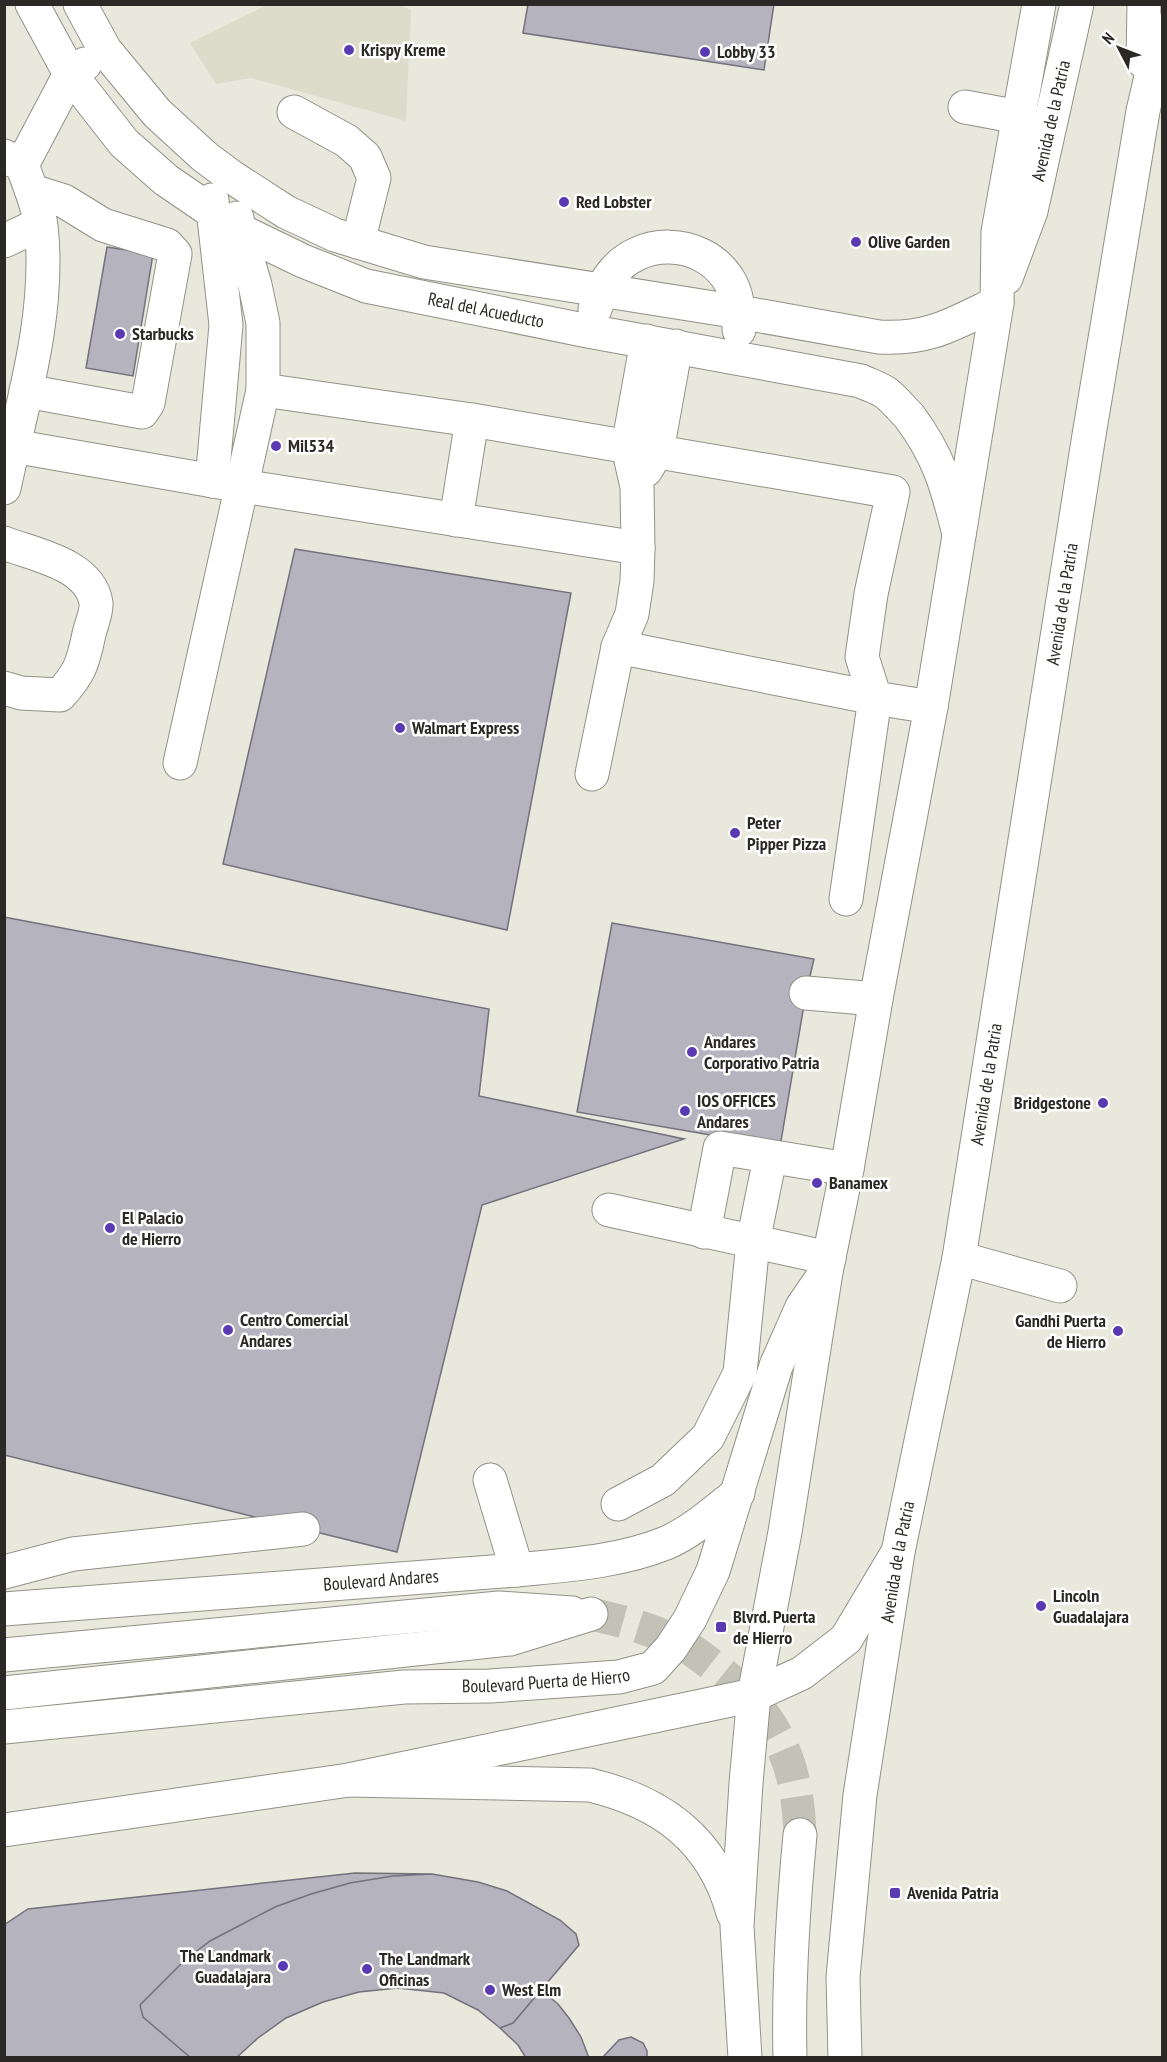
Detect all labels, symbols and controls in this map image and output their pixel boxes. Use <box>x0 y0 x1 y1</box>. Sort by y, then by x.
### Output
north arrow <box>1089 18 1149 78</box>
text: N <box>1098 28 1118 48</box>
place label: Krispy Kreme <box>361 38 446 61</box>
place label: Lobby 33 <box>717 40 776 63</box>
marker: Krispy Kreme <box>342 43 356 57</box>
marker: Lobby 33 <box>698 45 712 59</box>
street label: Avenida de la Patria <box>1026 58 1075 183</box>
place label: Red Lobster <box>576 190 652 213</box>
marker: Red Lobster <box>557 195 571 209</box>
place label: Olive Garden <box>868 230 950 253</box>
marker: Olive Garden <box>849 235 863 249</box>
street label: Real del Acueducto <box>426 287 546 333</box>
place label: Starbucks <box>132 322 194 345</box>
marker: Starbucks <box>113 327 127 341</box>
place label: Mil534 <box>288 434 335 457</box>
marker: Mil534 <box>269 439 283 453</box>
street label: Avenida de la Patria <box>1041 541 1083 667</box>
place label: Walmart Express <box>411 716 519 739</box>
marker: Walmart Express <box>393 721 407 735</box>
place label: Peter Pipper Pizza <box>747 811 826 855</box>
marker: Peter Pipper Pizza <box>728 826 742 840</box>
street label: Avenida de la Patria <box>965 1021 1007 1147</box>
place label: Andares Corporativo Patria <box>703 1030 819 1074</box>
marker: Andares Corporativo Patria <box>685 1045 699 1059</box>
place label: IOS OFFICES Andares <box>696 1089 776 1133</box>
place label: Bridgestone <box>1014 1091 1091 1114</box>
marker: Bridgestone <box>1096 1096 1110 1110</box>
marker: IOS OFFICES Andares <box>678 1104 692 1118</box>
place label: Banamex <box>829 1171 888 1194</box>
marker: Banamex <box>810 1176 824 1190</box>
place label: El Palacio de Hierro <box>122 1206 184 1250</box>
marker: El Palacio de Hierro <box>103 1221 117 1235</box>
place label: Centro Comercial Andares <box>239 1308 349 1352</box>
place label: Gandhi Puerta de Hierro <box>1015 1309 1106 1353</box>
marker: Centro Comercial Andares <box>221 1323 235 1337</box>
marker: Gandhi Puerta de Hierro <box>1111 1324 1125 1338</box>
street label: Avenida de la Patria <box>875 1499 919 1624</box>
street label: Boulevard Andares <box>322 1564 439 1596</box>
place label: Lincoln Guadalajara <box>1053 1584 1129 1628</box>
marker: Lincoln Guadalajara <box>1034 1599 1048 1613</box>
place label: Blvrd. Puerta de Hierro <box>733 1605 815 1649</box>
marker: Blvrd. Puerta de Hierro <box>714 1620 728 1634</box>
street label: Boulevard Puerta de Hierro <box>462 1663 632 1697</box>
place label: Avenida Patria <box>906 1881 999 1904</box>
marker: Avenida Patria <box>888 1886 902 1900</box>
place label: The Landmark Guadalajara <box>180 1944 272 1988</box>
place label: The Landmark Oficinas <box>379 1947 471 1991</box>
marker: The Landmark Guadalajara <box>276 1959 290 1973</box>
marker: The Landmark Oficinas <box>360 1962 374 1976</box>
place label: West Elm <box>501 1978 561 2001</box>
marker: West Elm <box>483 1983 497 1997</box>

